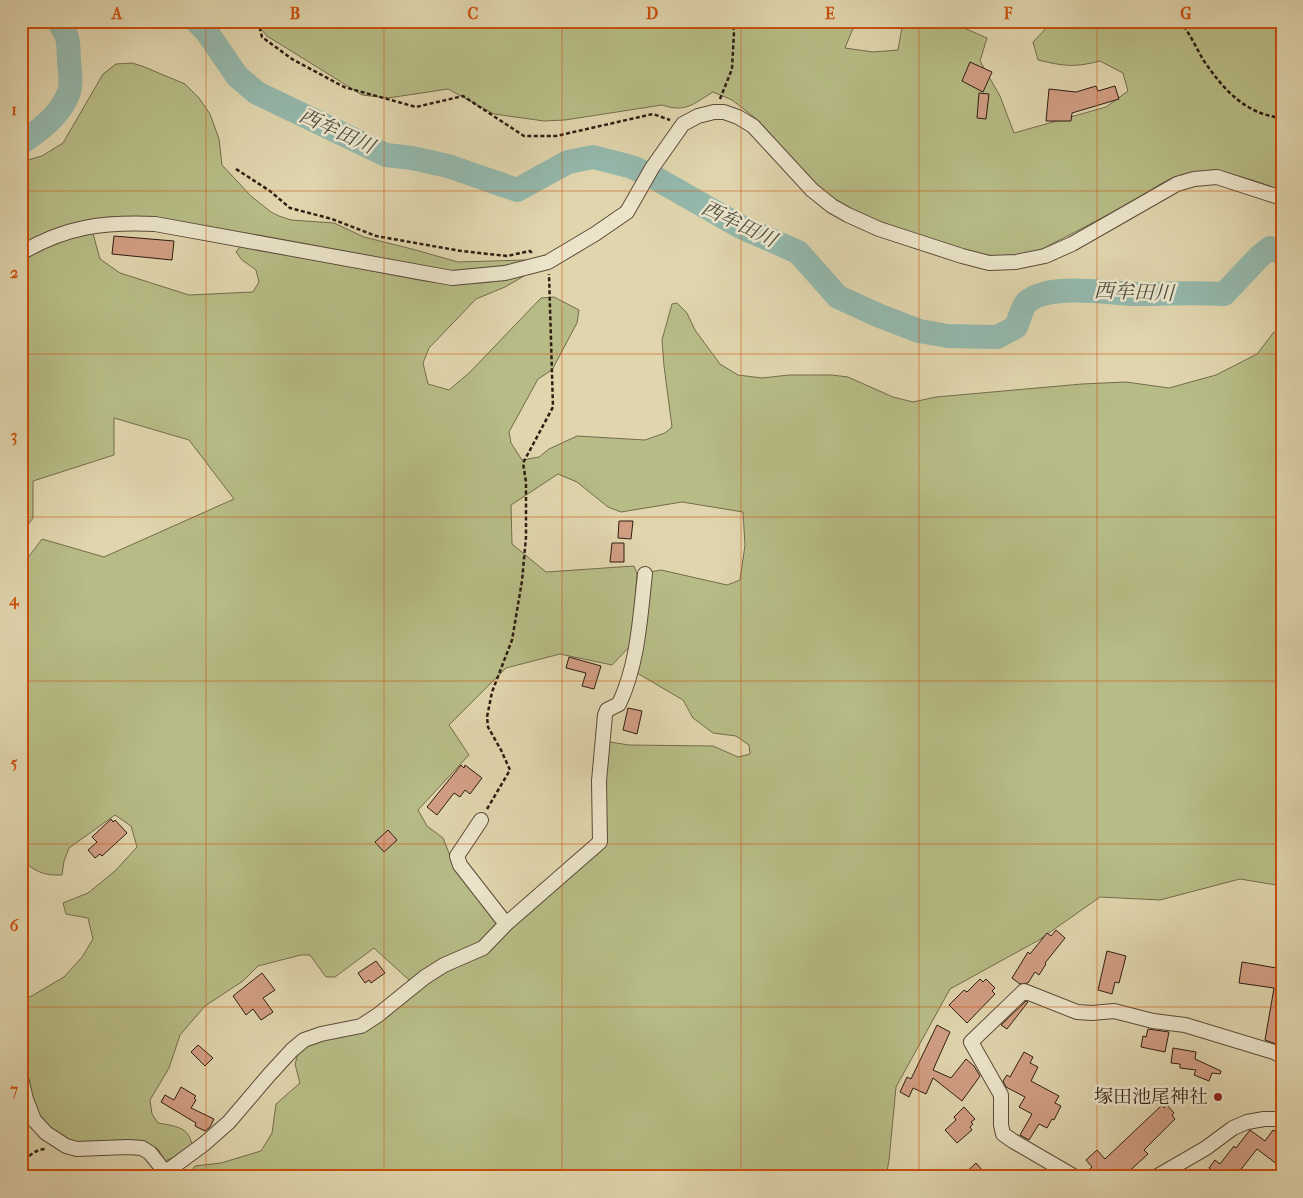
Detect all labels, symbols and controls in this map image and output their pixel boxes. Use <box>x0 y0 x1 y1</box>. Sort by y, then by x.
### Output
text: A <box>111 4 123 23</box>
text: B <box>290 4 300 23</box>
text: C <box>468 4 479 23</box>
text: D <box>646 4 658 23</box>
text: E <box>825 4 835 23</box>
text: F <box>1003 4 1013 23</box>
text: G <box>1180 4 1192 23</box>
text: 1 <box>11 100 17 119</box>
water label: 西牟田川 <box>296 104 380 159</box>
water label: 西牟田川 <box>698 196 782 253</box>
text: 2 <box>10 263 18 282</box>
water label: 西牟田川 <box>1094 279 1176 305</box>
text: 3 <box>11 426 17 446</box>
text: 4 <box>8 590 20 610</box>
text: 5 <box>11 753 18 772</box>
text: 6 <box>10 916 19 935</box>
text: 7 <box>9 1080 18 1099</box>
place label: 塚田池尾神社 <box>1094 1086 1208 1108</box>
marker: 塚田池尾神社 <box>1212 1091 1224 1103</box>

